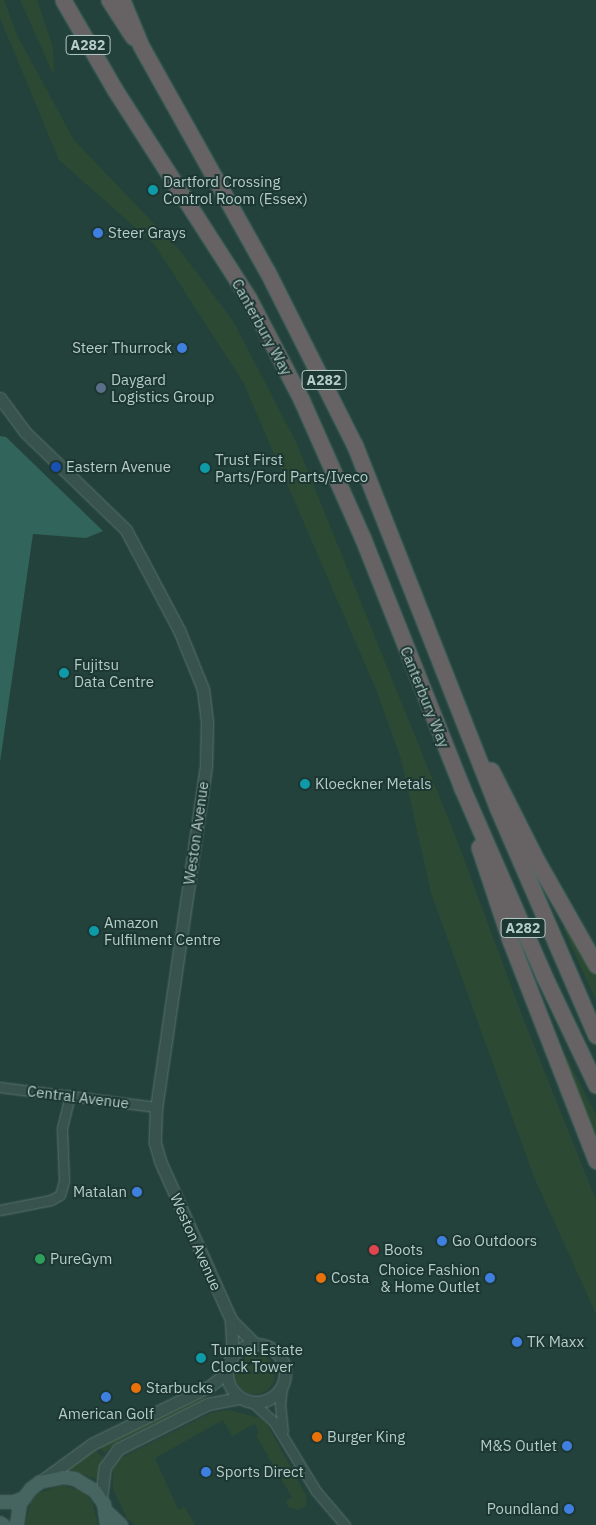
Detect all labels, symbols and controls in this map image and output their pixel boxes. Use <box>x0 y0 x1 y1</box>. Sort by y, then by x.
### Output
road number: A282 <box>66 34 110 56</box>
place label: Dartford Crossing Control Room (Essex) <box>163 172 308 207</box>
marker: Dartford Crossing Control Room (Essex) <box>147 184 159 196</box>
place label: Steer Grays <box>108 224 186 242</box>
marker: Steer Grays <box>92 227 104 239</box>
street label: Canterbury Way <box>228 276 296 378</box>
place label: Steer Thurrock <box>72 339 172 357</box>
marker: Steer Thurrock <box>176 342 188 354</box>
road number: A282 <box>302 368 346 392</box>
place label: Daygard Logistics Group <box>111 370 215 405</box>
marker: Daygard Logistics Group <box>95 382 107 394</box>
place label: Trust First Parts/Ford Parts/Iveco <box>215 450 368 485</box>
place label: Eastern Avenue <box>66 458 171 476</box>
marker: Eastern Avenue <box>50 461 62 473</box>
marker: Trust First Parts/Ford Parts/Iveco <box>199 462 211 474</box>
street label: Canterbury Way <box>397 644 453 750</box>
place label: Fujitsu Data Centre <box>74 655 154 690</box>
marker: Fujitsu Data Centre <box>58 667 70 679</box>
place label: Kloeckner Metals <box>315 775 432 793</box>
marker: Kloeckner Metals <box>299 778 311 790</box>
street label: Weston Avenue <box>180 780 212 886</box>
place label: Amazon Fulfilment Centre <box>104 913 221 948</box>
road number: A282 <box>500 916 546 940</box>
marker: Amazon Fulfilment Centre <box>88 925 100 937</box>
street label: Central Avenue <box>26 1082 130 1112</box>
place label: Matalan <box>73 1183 127 1201</box>
marker: Matalan <box>131 1186 143 1198</box>
street label: Weston Avenue <box>167 1191 225 1293</box>
place label: Go Outdoors <box>452 1232 537 1250</box>
marker: Go Outdoors <box>436 1235 448 1247</box>
place label: Boots <box>384 1241 423 1259</box>
marker: Boots <box>368 1244 380 1256</box>
place label: PureGym <box>50 1250 112 1268</box>
marker: PureGym <box>34 1253 46 1265</box>
place label: Choice Fashion & Home Outlet <box>378 1260 480 1295</box>
place label: Costa <box>331 1269 369 1287</box>
marker: Costa <box>315 1272 327 1284</box>
marker: Choice Fashion & Home Outlet <box>484 1272 496 1284</box>
place label: TK Maxx <box>527 1333 584 1351</box>
marker: TK Maxx <box>511 1336 523 1348</box>
place label: Tunnel Estate Clock Tower <box>211 1340 303 1375</box>
marker: Tunnel Estate Clock Tower <box>195 1352 207 1364</box>
place label: Starbucks <box>146 1379 213 1397</box>
marker: Starbucks <box>130 1382 142 1394</box>
marker: American Golf <box>100 1391 112 1403</box>
place label: American Golf <box>58 1405 154 1423</box>
place label: Burger King <box>327 1428 405 1446</box>
marker: Burger King <box>311 1431 323 1443</box>
place label: M&S Outlet <box>480 1437 557 1455</box>
marker: M&S Outlet <box>561 1440 573 1452</box>
place label: Sports Direct <box>216 1463 304 1481</box>
marker: Sports Direct <box>200 1466 212 1478</box>
place label: Poundland <box>487 1500 559 1518</box>
marker: Poundland <box>563 1503 575 1515</box>

